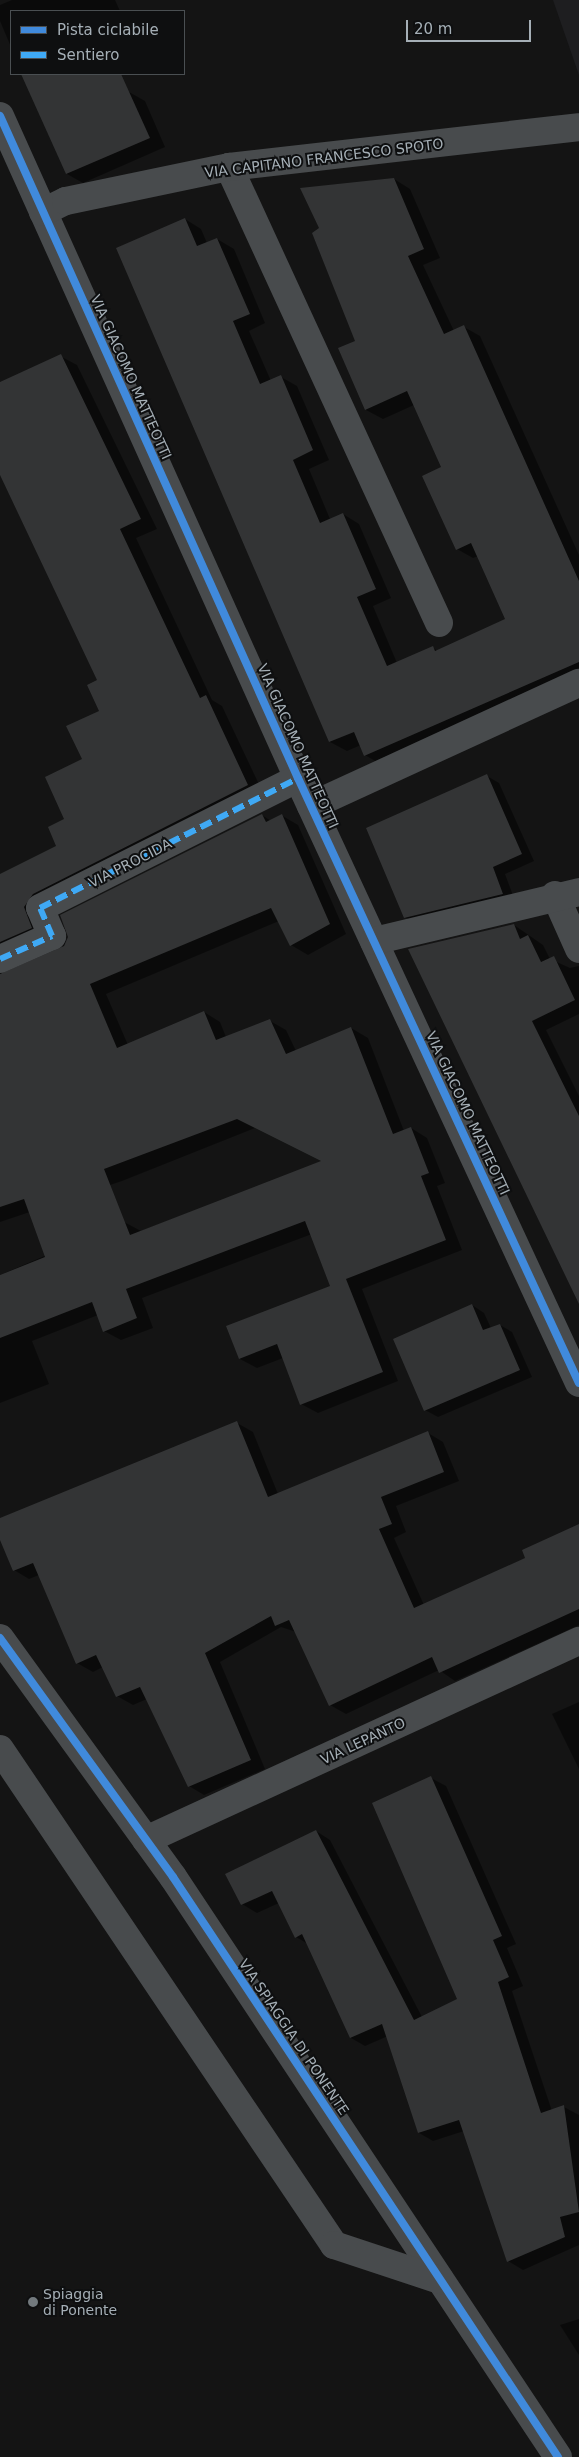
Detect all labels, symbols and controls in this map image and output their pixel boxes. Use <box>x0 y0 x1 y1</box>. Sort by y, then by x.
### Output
legend <box>10 10 185 75</box>
scale bar <box>409 10 534 42</box>
text: 20 m <box>414 20 452 38</box>
text: Pista ciclabile <box>57 21 159 39</box>
text: Sentiero <box>57 46 120 64</box>
street label: VIA CAPITANO FRANCESCO SPOTO <box>204 135 444 181</box>
street label: VIA GIACOMO MATTEOTTI <box>87 292 175 462</box>
street label: VIA GIACOMO MATTEOTTI <box>254 661 342 831</box>
street label: VIA PROCIDA <box>86 835 174 891</box>
street label: VIA GIACOMO MATTEOTTI <box>423 1028 513 1198</box>
street label: VIA LEPANTO <box>318 1714 408 1768</box>
street label: VIA SPIAGGIA DI PONENTE <box>235 1956 353 2118</box>
place label: Spiaggia di Ponente <box>43 2286 117 2318</box>
marker: Spiaggia di Ponente <box>27 2296 39 2308</box>

